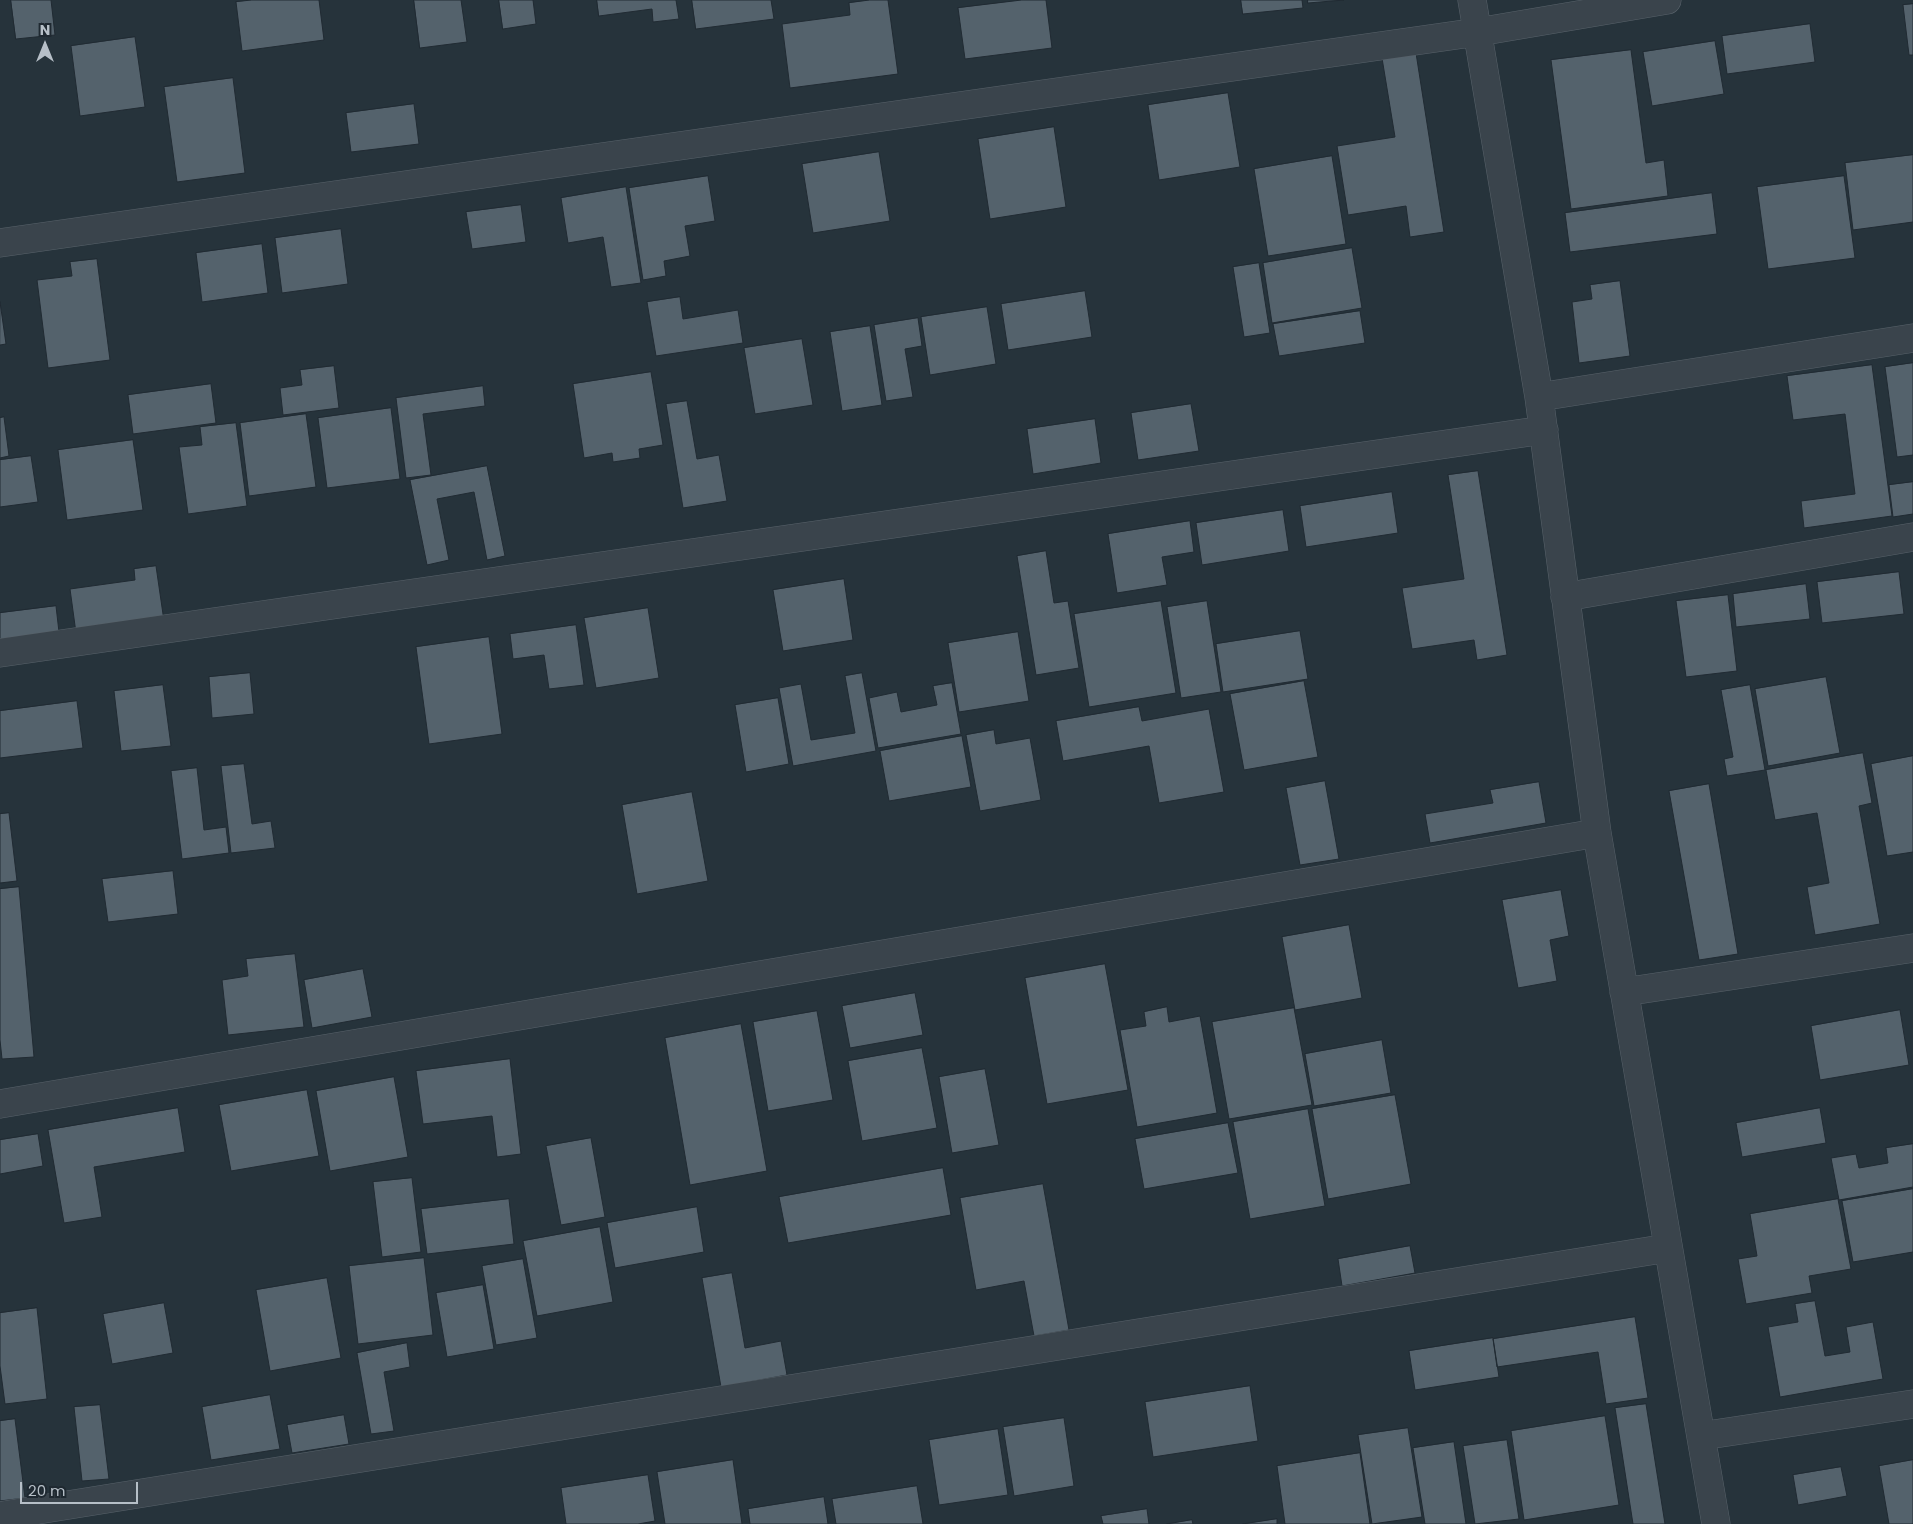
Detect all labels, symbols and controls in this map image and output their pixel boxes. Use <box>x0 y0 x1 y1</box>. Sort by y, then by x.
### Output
north arrow <box>20 20 70 70</box>
text: N <box>40 20 50 40</box>
scale bar <box>22 1472 140 1504</box>
text: 20 m <box>28 1480 66 1501</box>

